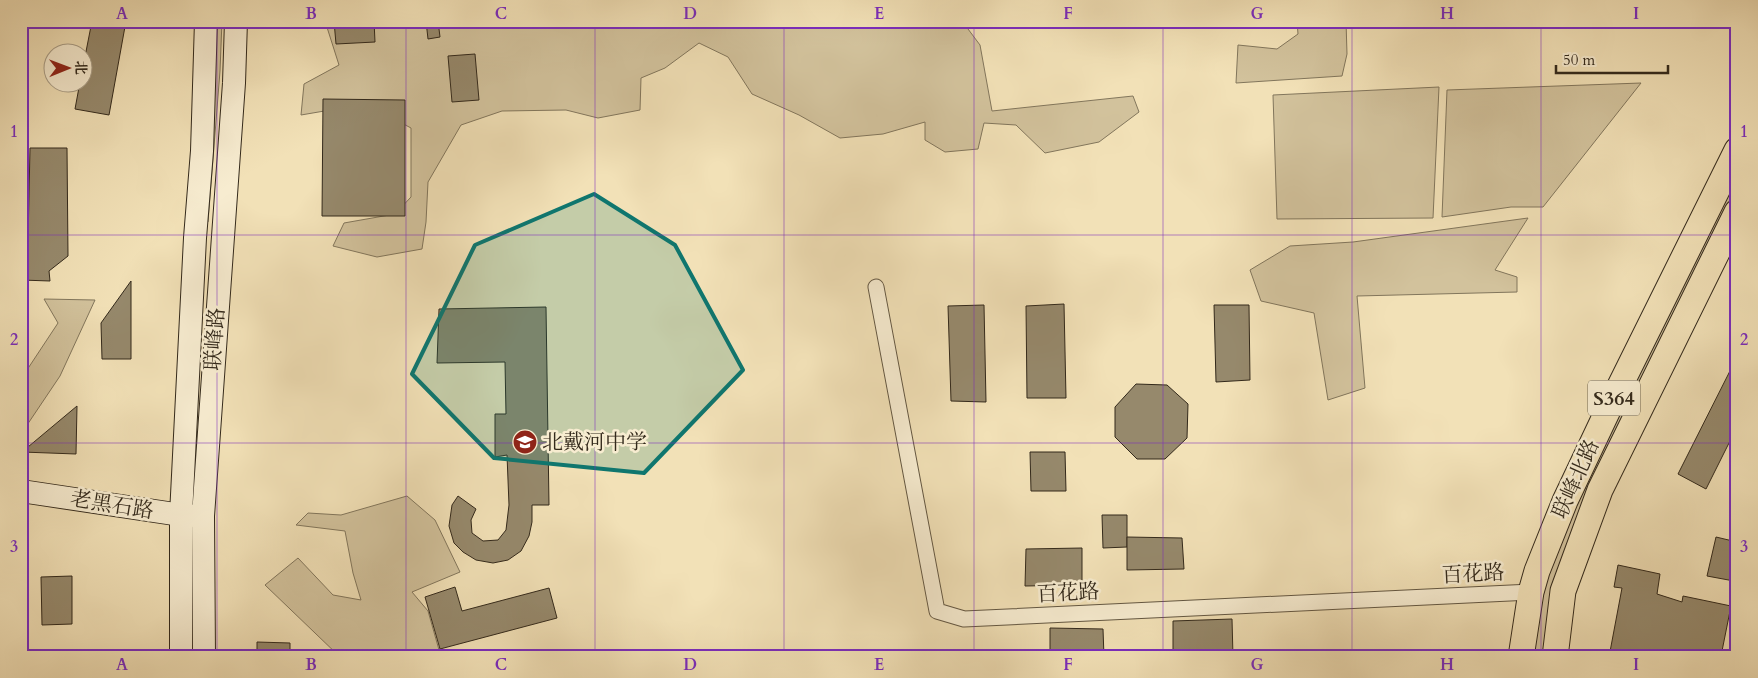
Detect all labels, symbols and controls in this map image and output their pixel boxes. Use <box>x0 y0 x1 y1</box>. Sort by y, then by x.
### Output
text: A <box>116 3 128 25</box>
text: B <box>305 3 317 25</box>
text: C <box>495 3 507 25</box>
text: D <box>683 3 697 25</box>
text: E <box>874 3 884 25</box>
text: F <box>1063 3 1073 25</box>
text: G <box>1250 3 1264 25</box>
text: H <box>1440 3 1454 25</box>
text: I <box>1633 3 1639 25</box>
north arrow <box>42 42 92 92</box>
scale bar <box>1556 42 1668 74</box>
text: 50 m <box>1563 50 1595 70</box>
text: 北 <box>71 61 90 75</box>
text: 1 <box>10 121 18 143</box>
text: 1 <box>1740 121 1748 143</box>
street label: 联峰路 <box>198 307 232 371</box>
text: 2 <box>10 329 18 351</box>
text: 2 <box>1740 329 1748 351</box>
road number: S364 <box>1588 380 1640 416</box>
place label: 北戴河中学 <box>542 428 647 457</box>
school or university icon: 北戴河中学 <box>512 429 538 455</box>
street label: 联峰北路 <box>1546 435 1606 523</box>
street label: 老黑石路 <box>68 484 156 526</box>
text: 3 <box>10 536 18 558</box>
text: 3 <box>1740 536 1748 558</box>
street label: 百花路 <box>1441 558 1505 590</box>
street label: 百花路 <box>1036 577 1100 609</box>
text: A <box>116 654 128 676</box>
text: B <box>305 654 317 676</box>
text: C <box>495 654 507 676</box>
text: D <box>683 654 697 676</box>
text: E <box>874 654 884 676</box>
text: F <box>1063 654 1073 676</box>
text: G <box>1250 654 1264 676</box>
text: H <box>1440 654 1454 676</box>
text: I <box>1633 654 1639 676</box>

